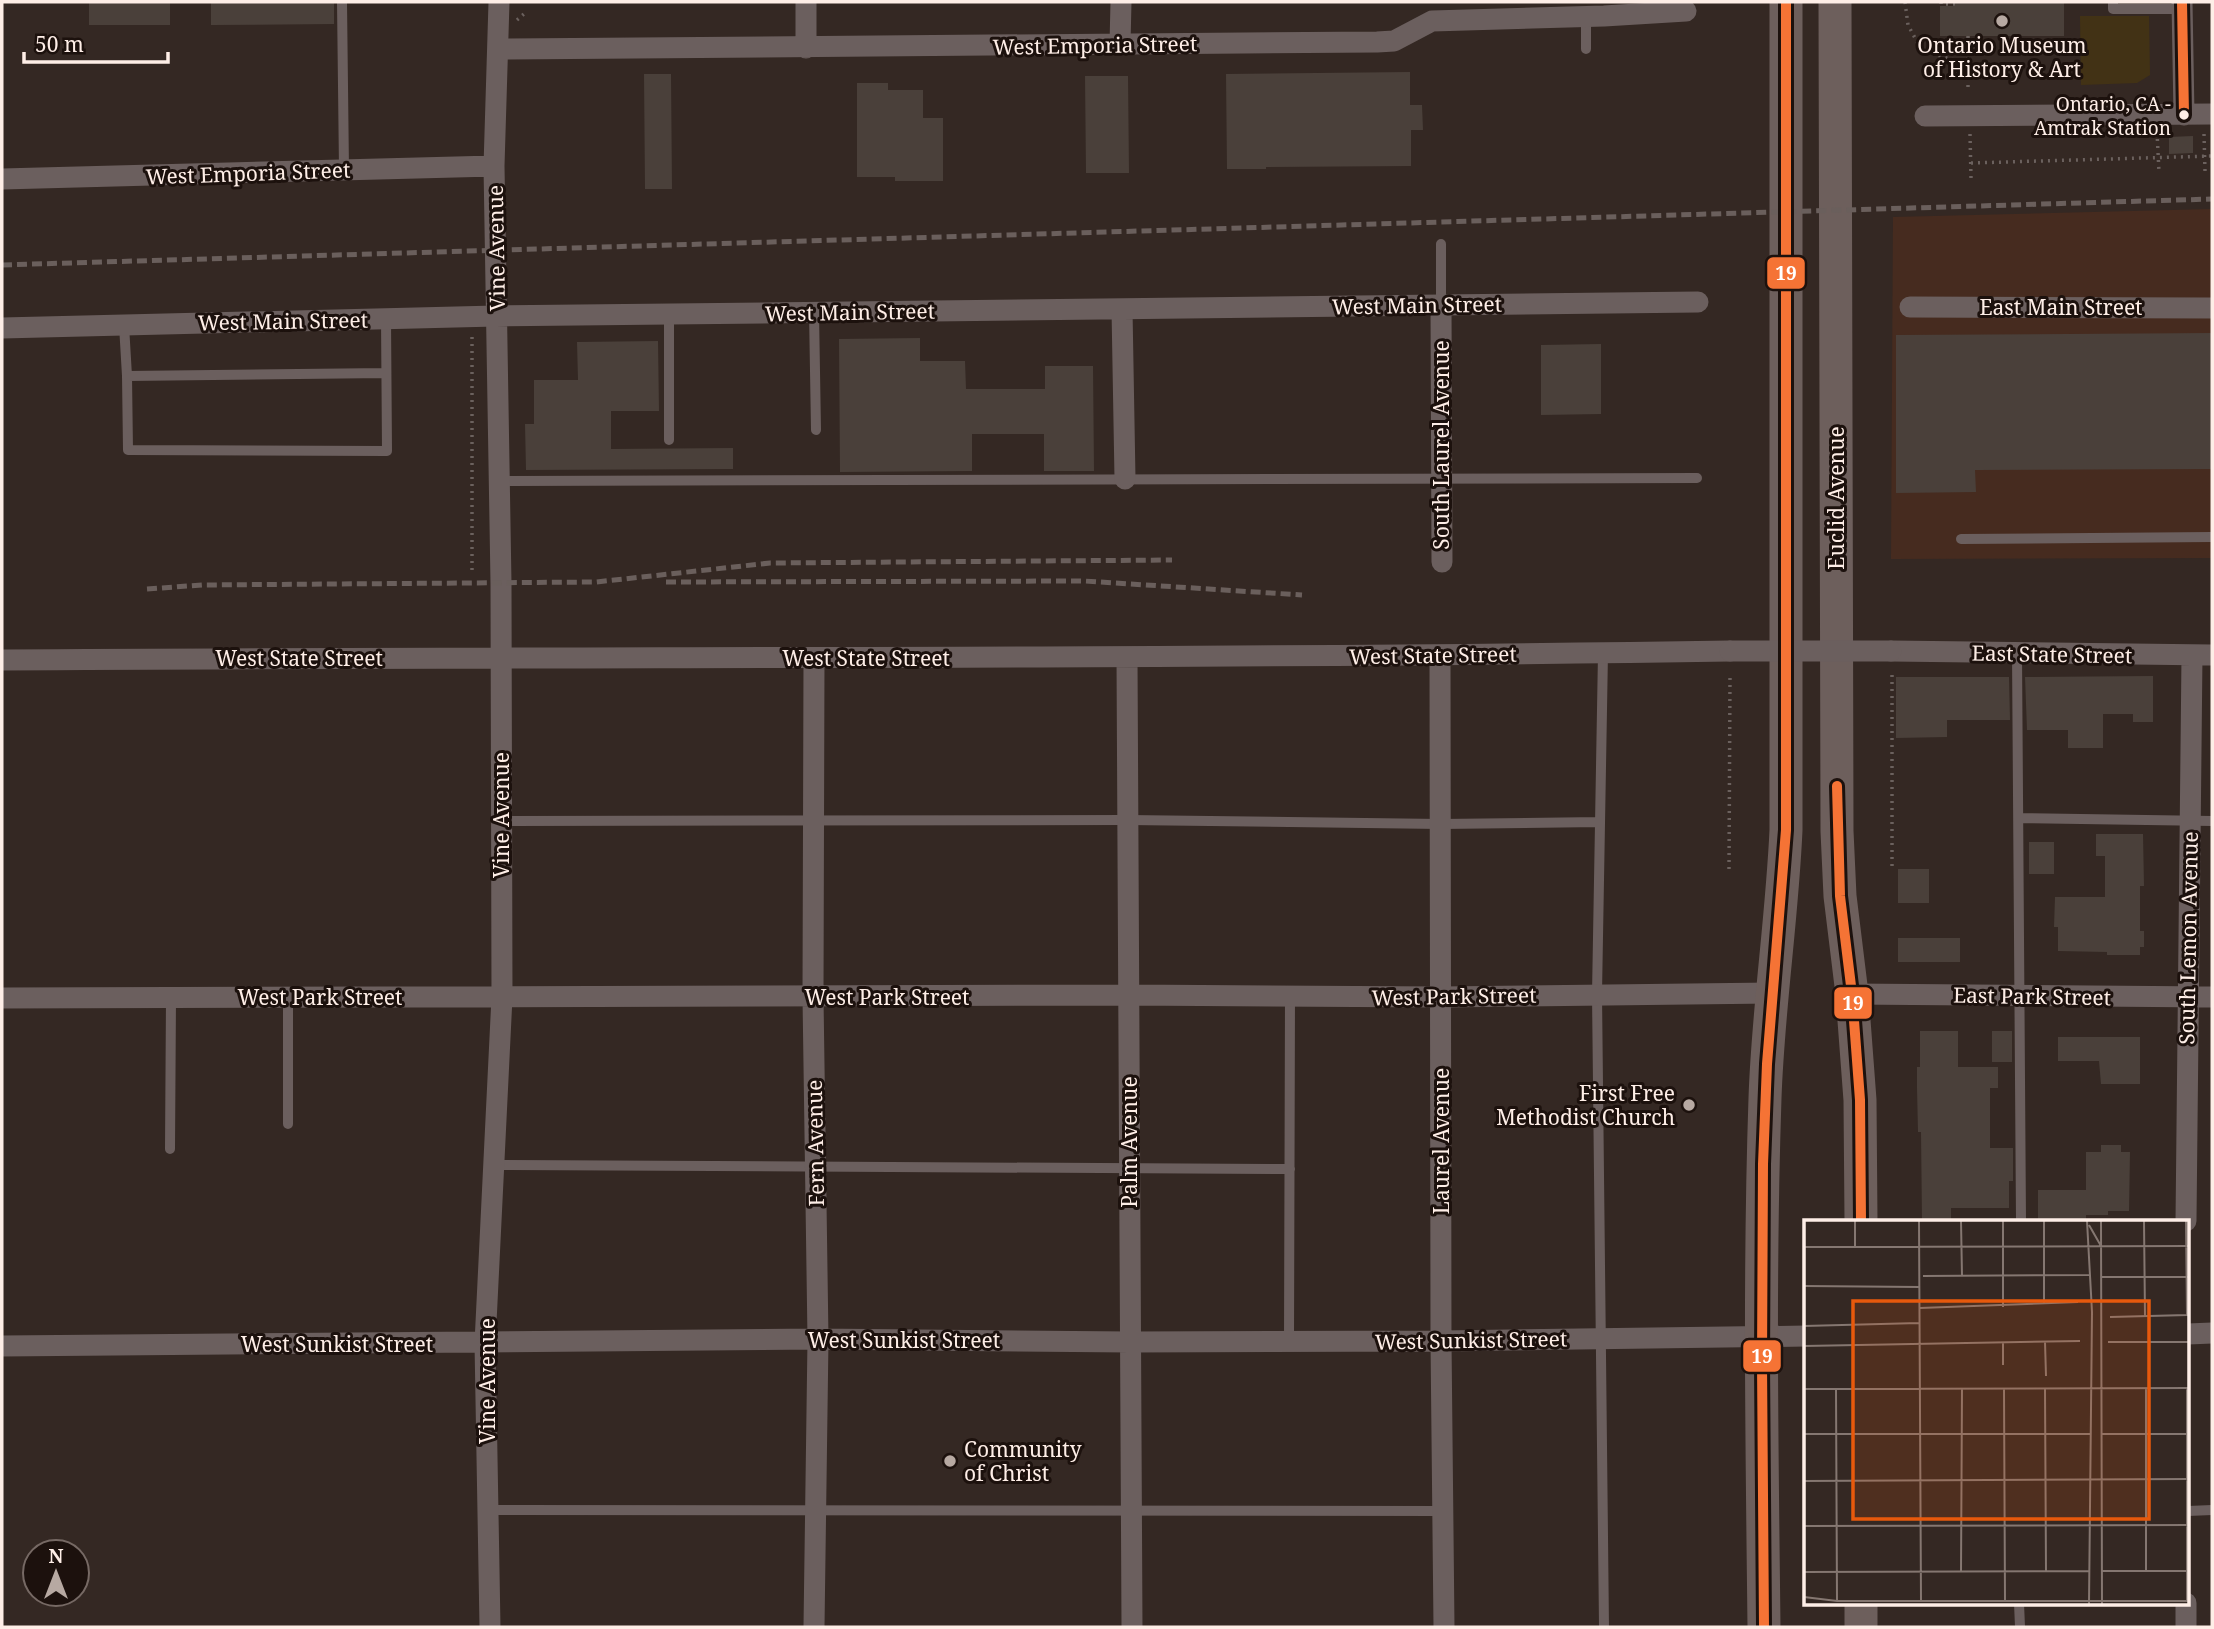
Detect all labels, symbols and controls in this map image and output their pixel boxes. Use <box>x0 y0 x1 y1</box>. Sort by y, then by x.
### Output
marker: Ontario Museum of History & Art <box>1994 13 2010 29</box>
scale bar <box>24 21 168 65</box>
street label: West Emporia Street <box>992 29 1198 61</box>
text: 50 m <box>35 30 84 58</box>
place label: Ontario Museum of History & Art <box>1917 31 2087 83</box>
place label: Ontario, CA - Amtrak Station <box>2034 91 2171 141</box>
marker: Ontario, CA - Amtrak Station <box>2177 108 2191 122</box>
street label: West Emporia Street <box>145 155 351 191</box>
street label: Vine Avenue <box>481 185 511 311</box>
line badge: 19 <box>1766 256 1806 290</box>
text: 19 <box>1775 260 1797 286</box>
street label: West Main Street <box>1332 290 1502 320</box>
street label: East Main Street <box>1979 293 2143 321</box>
street label: West Main Street <box>765 297 935 327</box>
street label: West Main Street <box>198 306 368 336</box>
street label: South Laurel Avenue <box>1427 340 1455 550</box>
street label: Euclid Avenue <box>1822 426 1850 570</box>
street label: East State Street <box>1972 639 2132 669</box>
street label: West State Street <box>1349 640 1517 670</box>
street label: West State Street <box>215 644 383 672</box>
street label: West State Street <box>782 644 950 672</box>
street label: Vine Avenue <box>487 752 515 878</box>
street label: South Lemon Avenue <box>2172 831 2204 1045</box>
street label: West Park Street <box>1371 981 1537 1011</box>
street label: East Park Street <box>1953 981 2111 1011</box>
street label: West Park Street <box>238 983 403 1011</box>
street label: West Park Street <box>805 983 970 1011</box>
line badge: 19 <box>1833 986 1873 1020</box>
text: 19 <box>1842 990 1864 1016</box>
street label: Laurel Avenue <box>1427 1068 1455 1214</box>
street label: Palm Avenue <box>1115 1076 1143 1208</box>
street label: Fern Avenue <box>800 1079 830 1207</box>
place label: First Free Methodist Church <box>1496 1079 1675 1131</box>
marker: First Free Methodist Church <box>1681 1097 1697 1113</box>
inset map <box>1804 1220 2190 1604</box>
street label: Vine Avenue <box>473 1318 501 1444</box>
street label: West Sunkist Street <box>1375 1324 1567 1356</box>
street label: West Sunkist Street <box>808 1326 1000 1354</box>
street label: West Sunkist Street <box>241 1330 433 1358</box>
line badge: 19 <box>1742 1339 1782 1373</box>
text: 19 <box>1751 1343 1773 1369</box>
place label: Community of Christ <box>964 1435 1082 1487</box>
marker: Community of Christ <box>942 1453 958 1469</box>
north arrow <box>21 1538 91 1608</box>
text: N <box>49 1543 64 1569</box>

